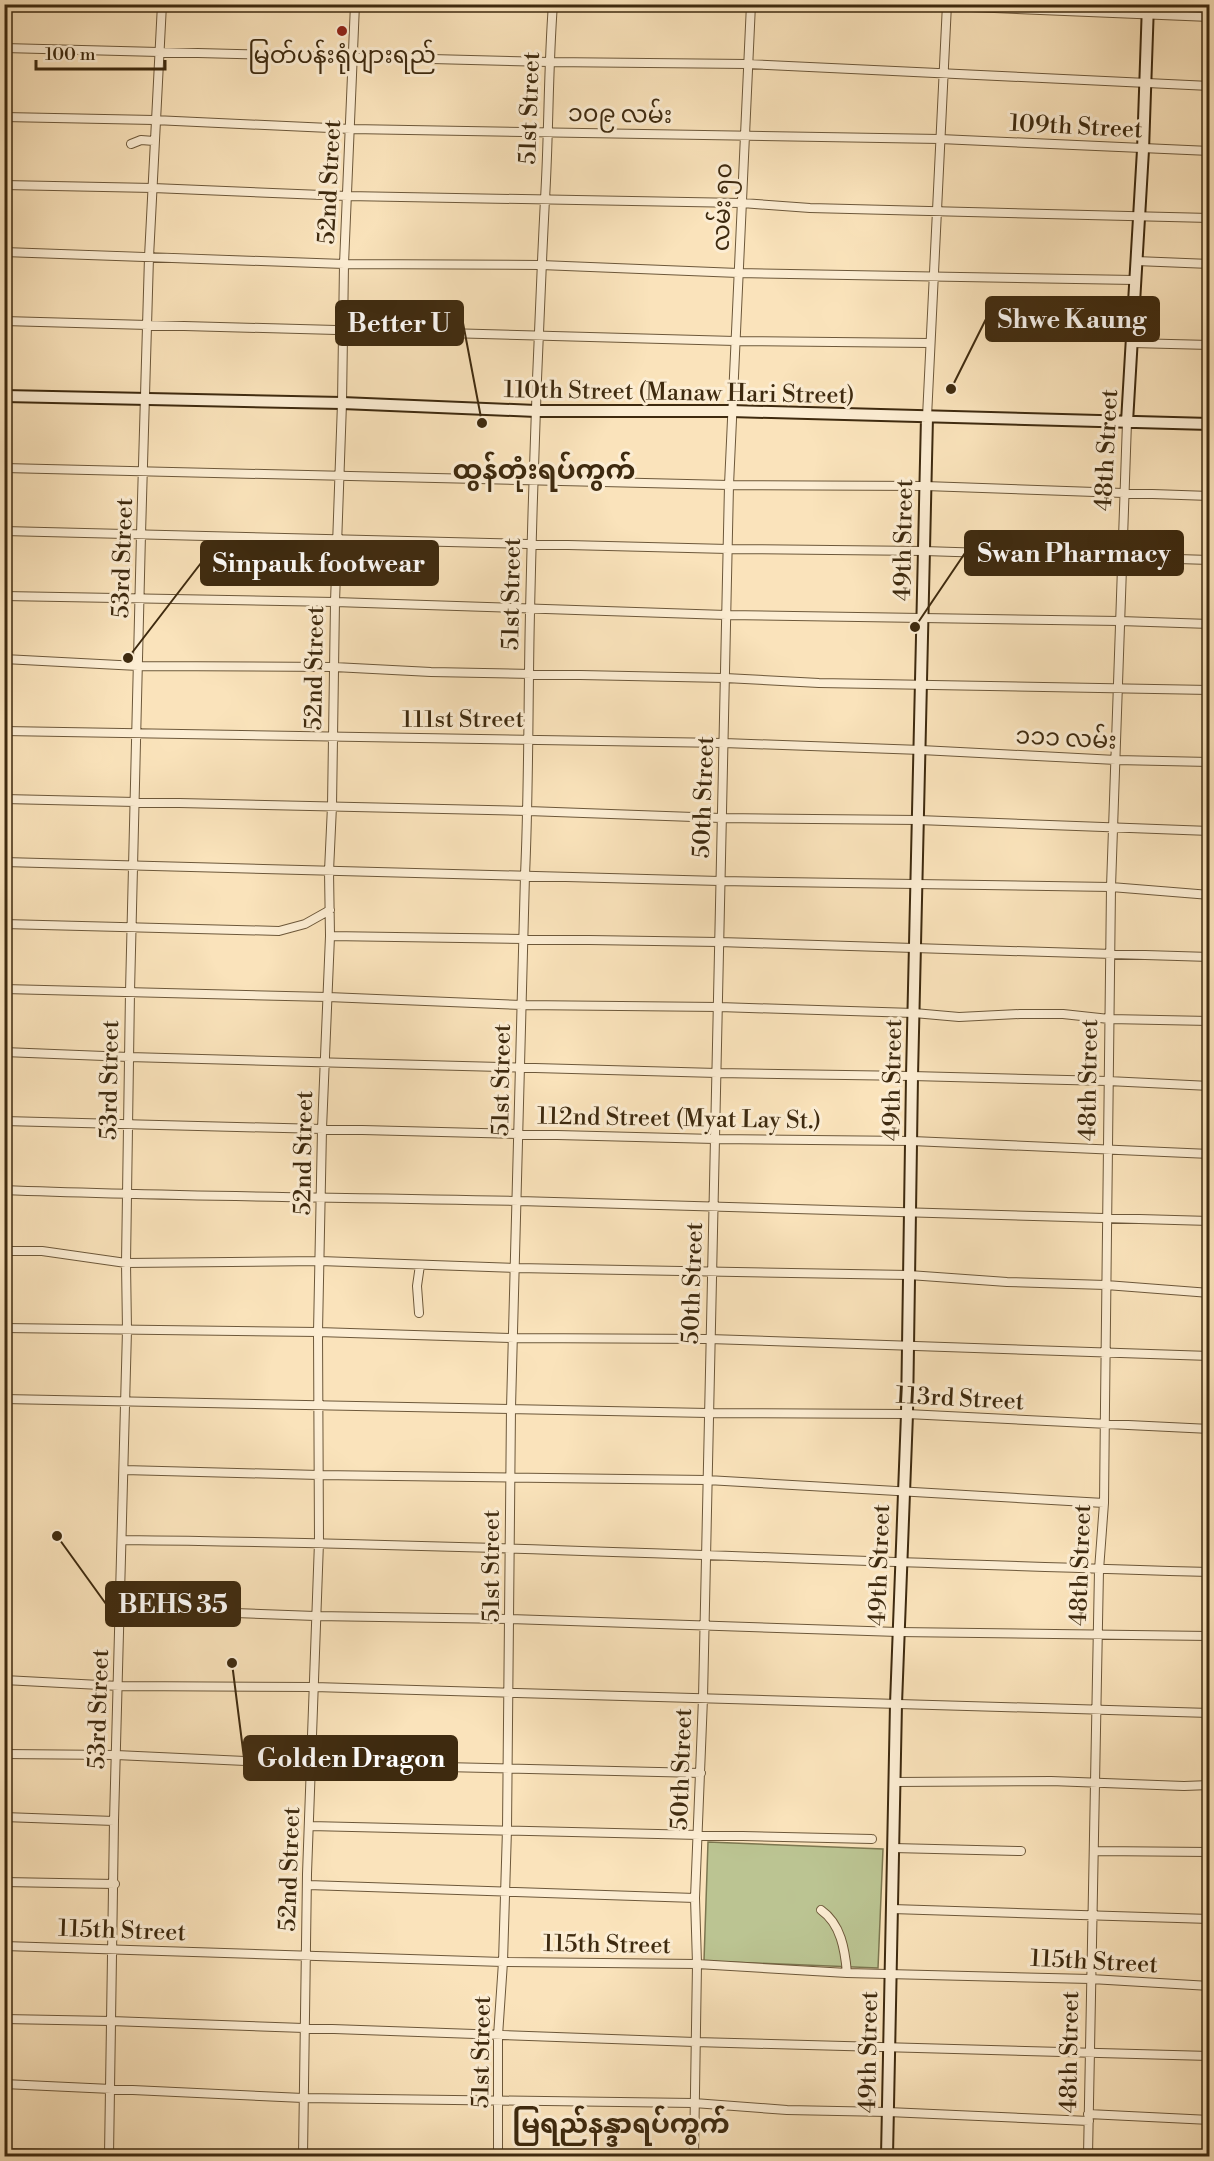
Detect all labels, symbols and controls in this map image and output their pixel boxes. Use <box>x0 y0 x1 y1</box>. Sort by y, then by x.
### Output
marker: မြတ်ပန်းရုံပျားရည် <box>335 24 349 38</box>
scale bar <box>36 33 165 71</box>
place label: မြတ်ပန်းရုံပျားရည် <box>248 39 436 74</box>
text: 100 m <box>45 43 96 66</box>
street label: 51st Street <box>513 51 547 165</box>
street label: ၁၀၉ လမ်း <box>567 97 672 134</box>
street label: 109th Street <box>1009 109 1144 145</box>
street label: 52nd Street <box>312 118 348 245</box>
street label: လမ်း ၅၀ <box>704 162 743 252</box>
callout: Shwe Kaung <box>986 297 1159 341</box>
callout: Better U <box>336 301 463 345</box>
text: Shwe Kaung <box>997 304 1148 336</box>
text: Better U <box>347 308 451 340</box>
street label: 110th Street (Manaw Hari Street) <box>503 375 855 411</box>
street label: 48th Street <box>1089 388 1125 512</box>
district label: ထွန်တုံးရပ်ကွက် <box>452 451 636 492</box>
street label: 49th Street <box>888 478 920 601</box>
street label: 53rd Street <box>106 497 140 619</box>
callout: Swan Pharmacy <box>965 531 1183 575</box>
street label: 51st Street <box>496 537 528 651</box>
text: Swan Pharmacy <box>977 538 1172 570</box>
callout: Sinpauk footwear <box>201 541 438 585</box>
text: Sinpauk footwear <box>213 548 425 580</box>
street label: 52nd Street <box>299 605 331 731</box>
street label: 111st Street <box>402 705 524 735</box>
street label: ၁၁၁ လမ်း <box>1015 719 1117 757</box>
street label: 50th Street <box>687 735 721 859</box>
street label: 49th Street <box>877 1018 909 1141</box>
street label: 48th Street <box>1073 1018 1105 1141</box>
street label: 53rd Street <box>94 1019 126 1140</box>
street label: 51st Street <box>486 1023 518 1137</box>
street label: 52nd Street <box>288 1090 320 1216</box>
street label: 112nd Street (Myat Lay St.) <box>537 1102 821 1136</box>
street label: 50th Street <box>676 1221 710 1345</box>
street label: 113rd Street <box>895 1381 1025 1417</box>
street label: 49th Street <box>863 1503 897 1627</box>
street label: 48th Street <box>1064 1503 1098 1627</box>
street label: 51st Street <box>477 1509 507 1622</box>
callout: BEHS 35 <box>106 1582 240 1626</box>
text: BEHS 35 <box>118 1589 228 1621</box>
street label: 53rd Street <box>82 1648 116 1770</box>
street label: 50th Street <box>665 1707 699 1831</box>
callout: Golden Dragon <box>244 1736 457 1780</box>
text: Golden Dragon <box>257 1743 445 1775</box>
street label: 52nd Street <box>273 1806 307 1932</box>
street label: 115th Street <box>58 1914 187 1948</box>
street label: 115th Street <box>543 1929 672 1961</box>
street label: 115th Street <box>1029 1944 1159 1980</box>
street label: 49th Street <box>853 1990 885 2113</box>
street label: 48th Street <box>1054 1990 1086 2113</box>
street label: 51st Street <box>466 1995 498 2109</box>
district label: မြရည်နန္ဒာရပ်ကွက် <box>512 2105 730 2147</box>

